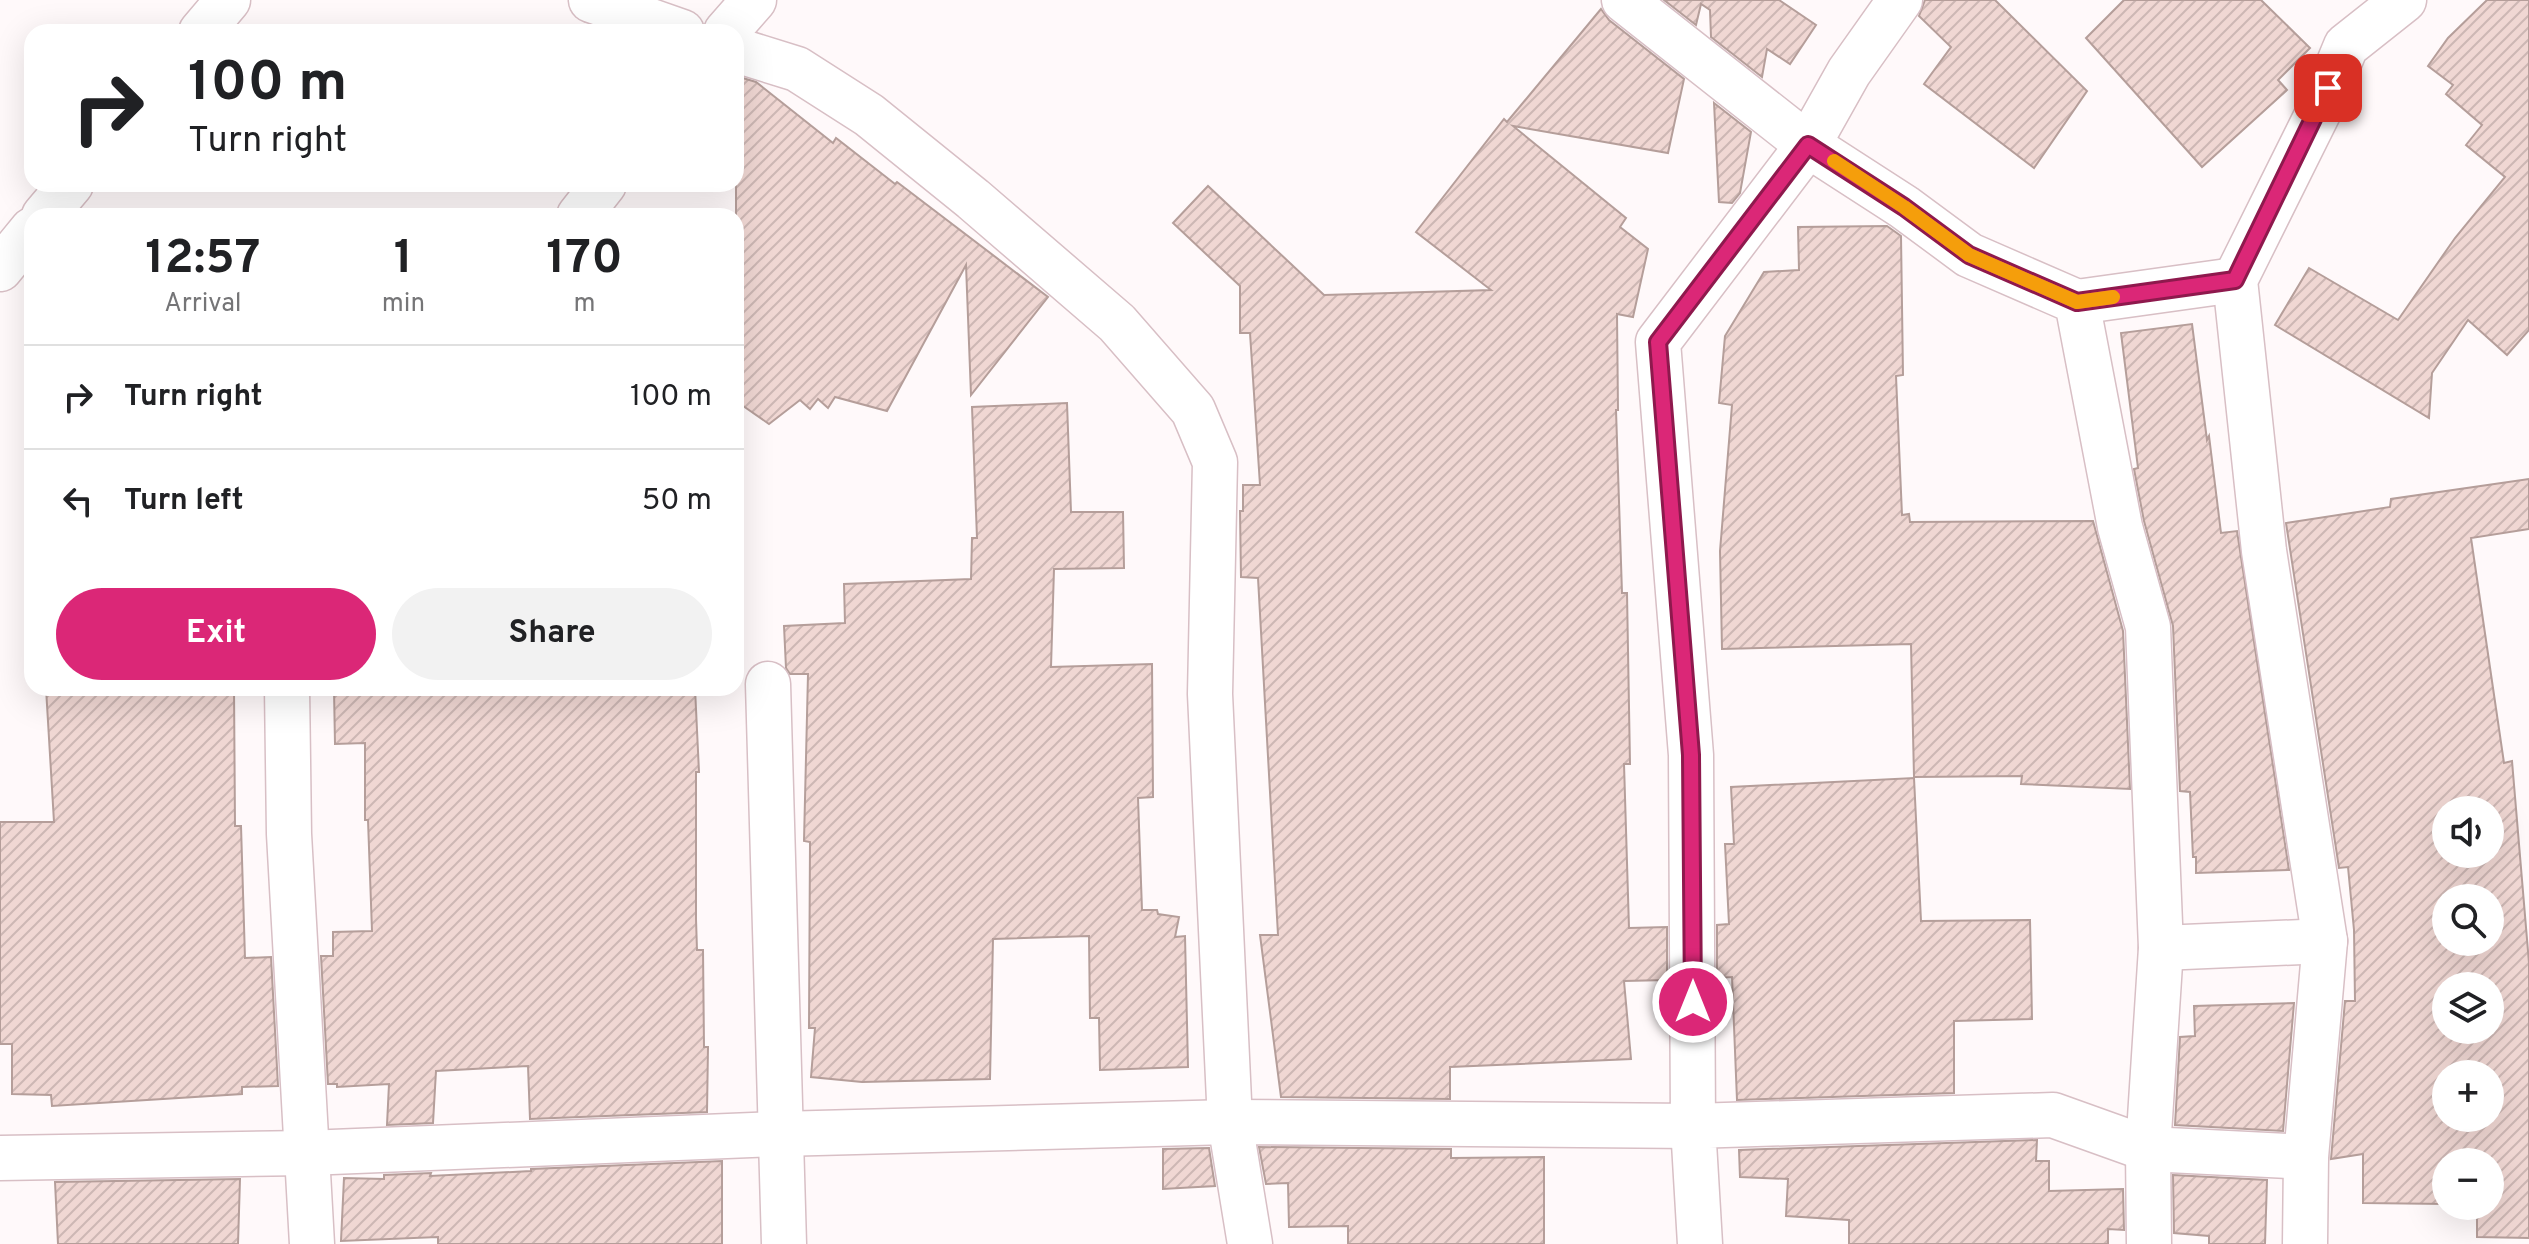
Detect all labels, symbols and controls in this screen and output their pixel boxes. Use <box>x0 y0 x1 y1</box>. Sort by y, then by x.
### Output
text: 100 m <box>188 50 347 120</box>
pin <box>2294 54 2362 122</box>
icon: right <box>56 56 160 160</box>
icon: arrive <box>2306 66 2350 110</box>
text: Turn right <box>188 119 347 165</box>
text: 12:57 <box>145 230 261 290</box>
text: 1 <box>394 230 413 290</box>
text: 170 <box>546 230 623 290</box>
text: Arrival <box>164 288 242 321</box>
text: min <box>382 288 425 321</box>
text: m <box>573 288 596 321</box>
icon: right <box>56 375 100 419</box>
text: Turn right <box>124 379 262 416</box>
text: 100 m <box>630 379 712 416</box>
icon: left <box>56 479 100 523</box>
text: Turn left <box>124 483 244 520</box>
text: 50 m <box>642 483 712 520</box>
button: Exit <box>56 588 376 680</box>
button: Share <box>392 588 712 680</box>
map controls <box>2432 796 2504 1220</box>
button: sound <box>2432 796 2504 868</box>
button: search <box>2432 884 2504 956</box>
position arrow <box>1651 960 1735 1044</box>
button: layers <box>2432 972 2504 1044</box>
button: + <box>2432 1060 2504 1132</box>
button: − <box>2432 1148 2504 1220</box>

